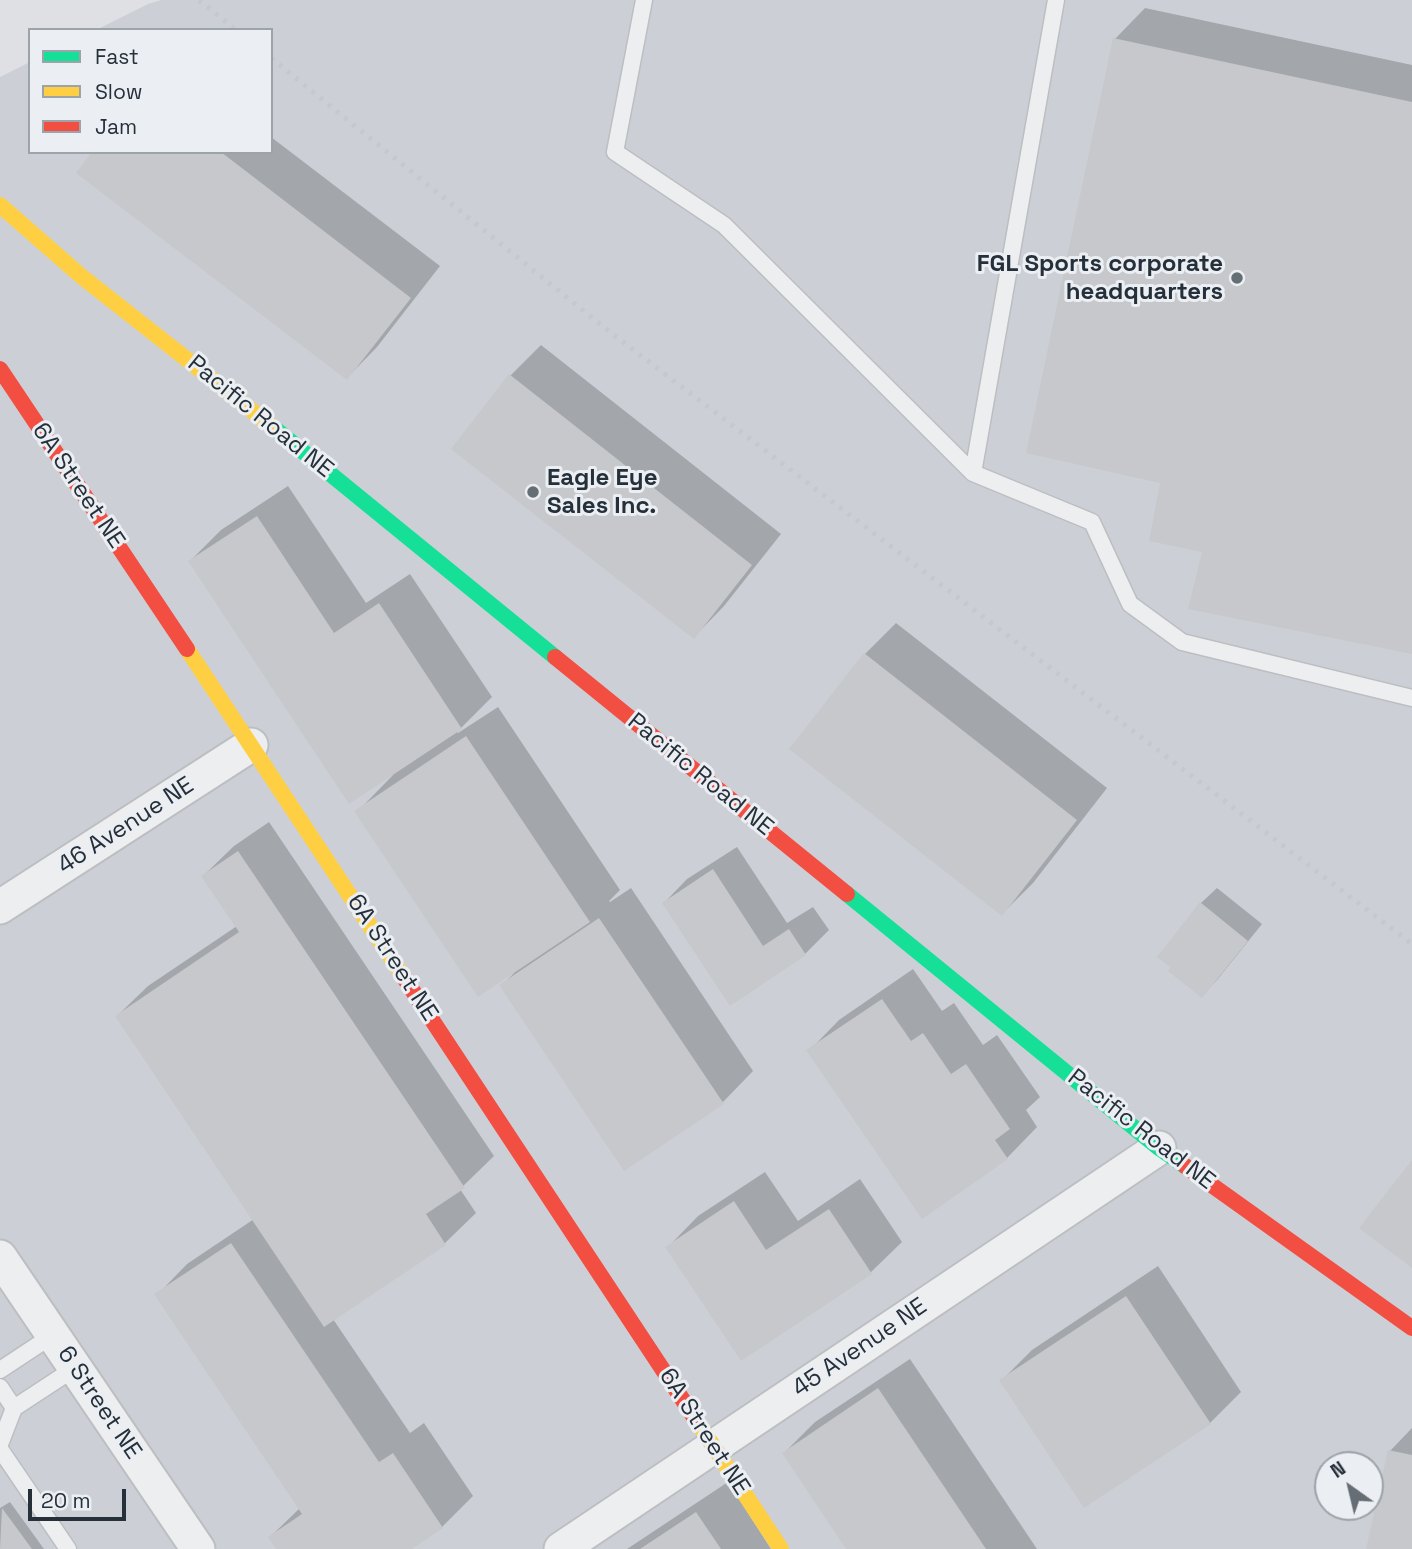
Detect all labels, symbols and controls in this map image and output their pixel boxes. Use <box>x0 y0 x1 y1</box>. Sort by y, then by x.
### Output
legend <box>28 28 273 154</box>
text: Fast <box>95 43 139 70</box>
text: Slow <box>95 78 143 105</box>
text: Jam <box>95 113 137 140</box>
place label: FGL Sports corporate headquarters <box>977 250 1223 306</box>
marker: FGL Sports corporate headquarters <box>1229 270 1245 286</box>
street label: Pacific Road NE <box>181 350 339 484</box>
street label: 6A Street NE <box>26 418 130 554</box>
place label: Eagle Eye Sales Inc. <box>547 464 657 520</box>
marker: Eagle Eye Sales Inc. <box>525 484 541 500</box>
street label: Pacific Road NE <box>621 708 779 842</box>
street label: 46 Avenue NE <box>53 771 199 881</box>
street label: 6A Street NE <box>340 889 444 1027</box>
street label: Pacific Road NE <box>1062 1064 1220 1196</box>
street label: 45 Avenue NE <box>787 1292 933 1404</box>
street label: 6 Street NE <box>51 1341 147 1465</box>
street label: 6A Street NE <box>652 1363 756 1501</box>
north arrow <box>1314 1451 1384 1521</box>
text: N <box>1326 1456 1350 1484</box>
scale bar <box>32 1476 130 1520</box>
text: 20 m <box>41 1487 91 1514</box>

